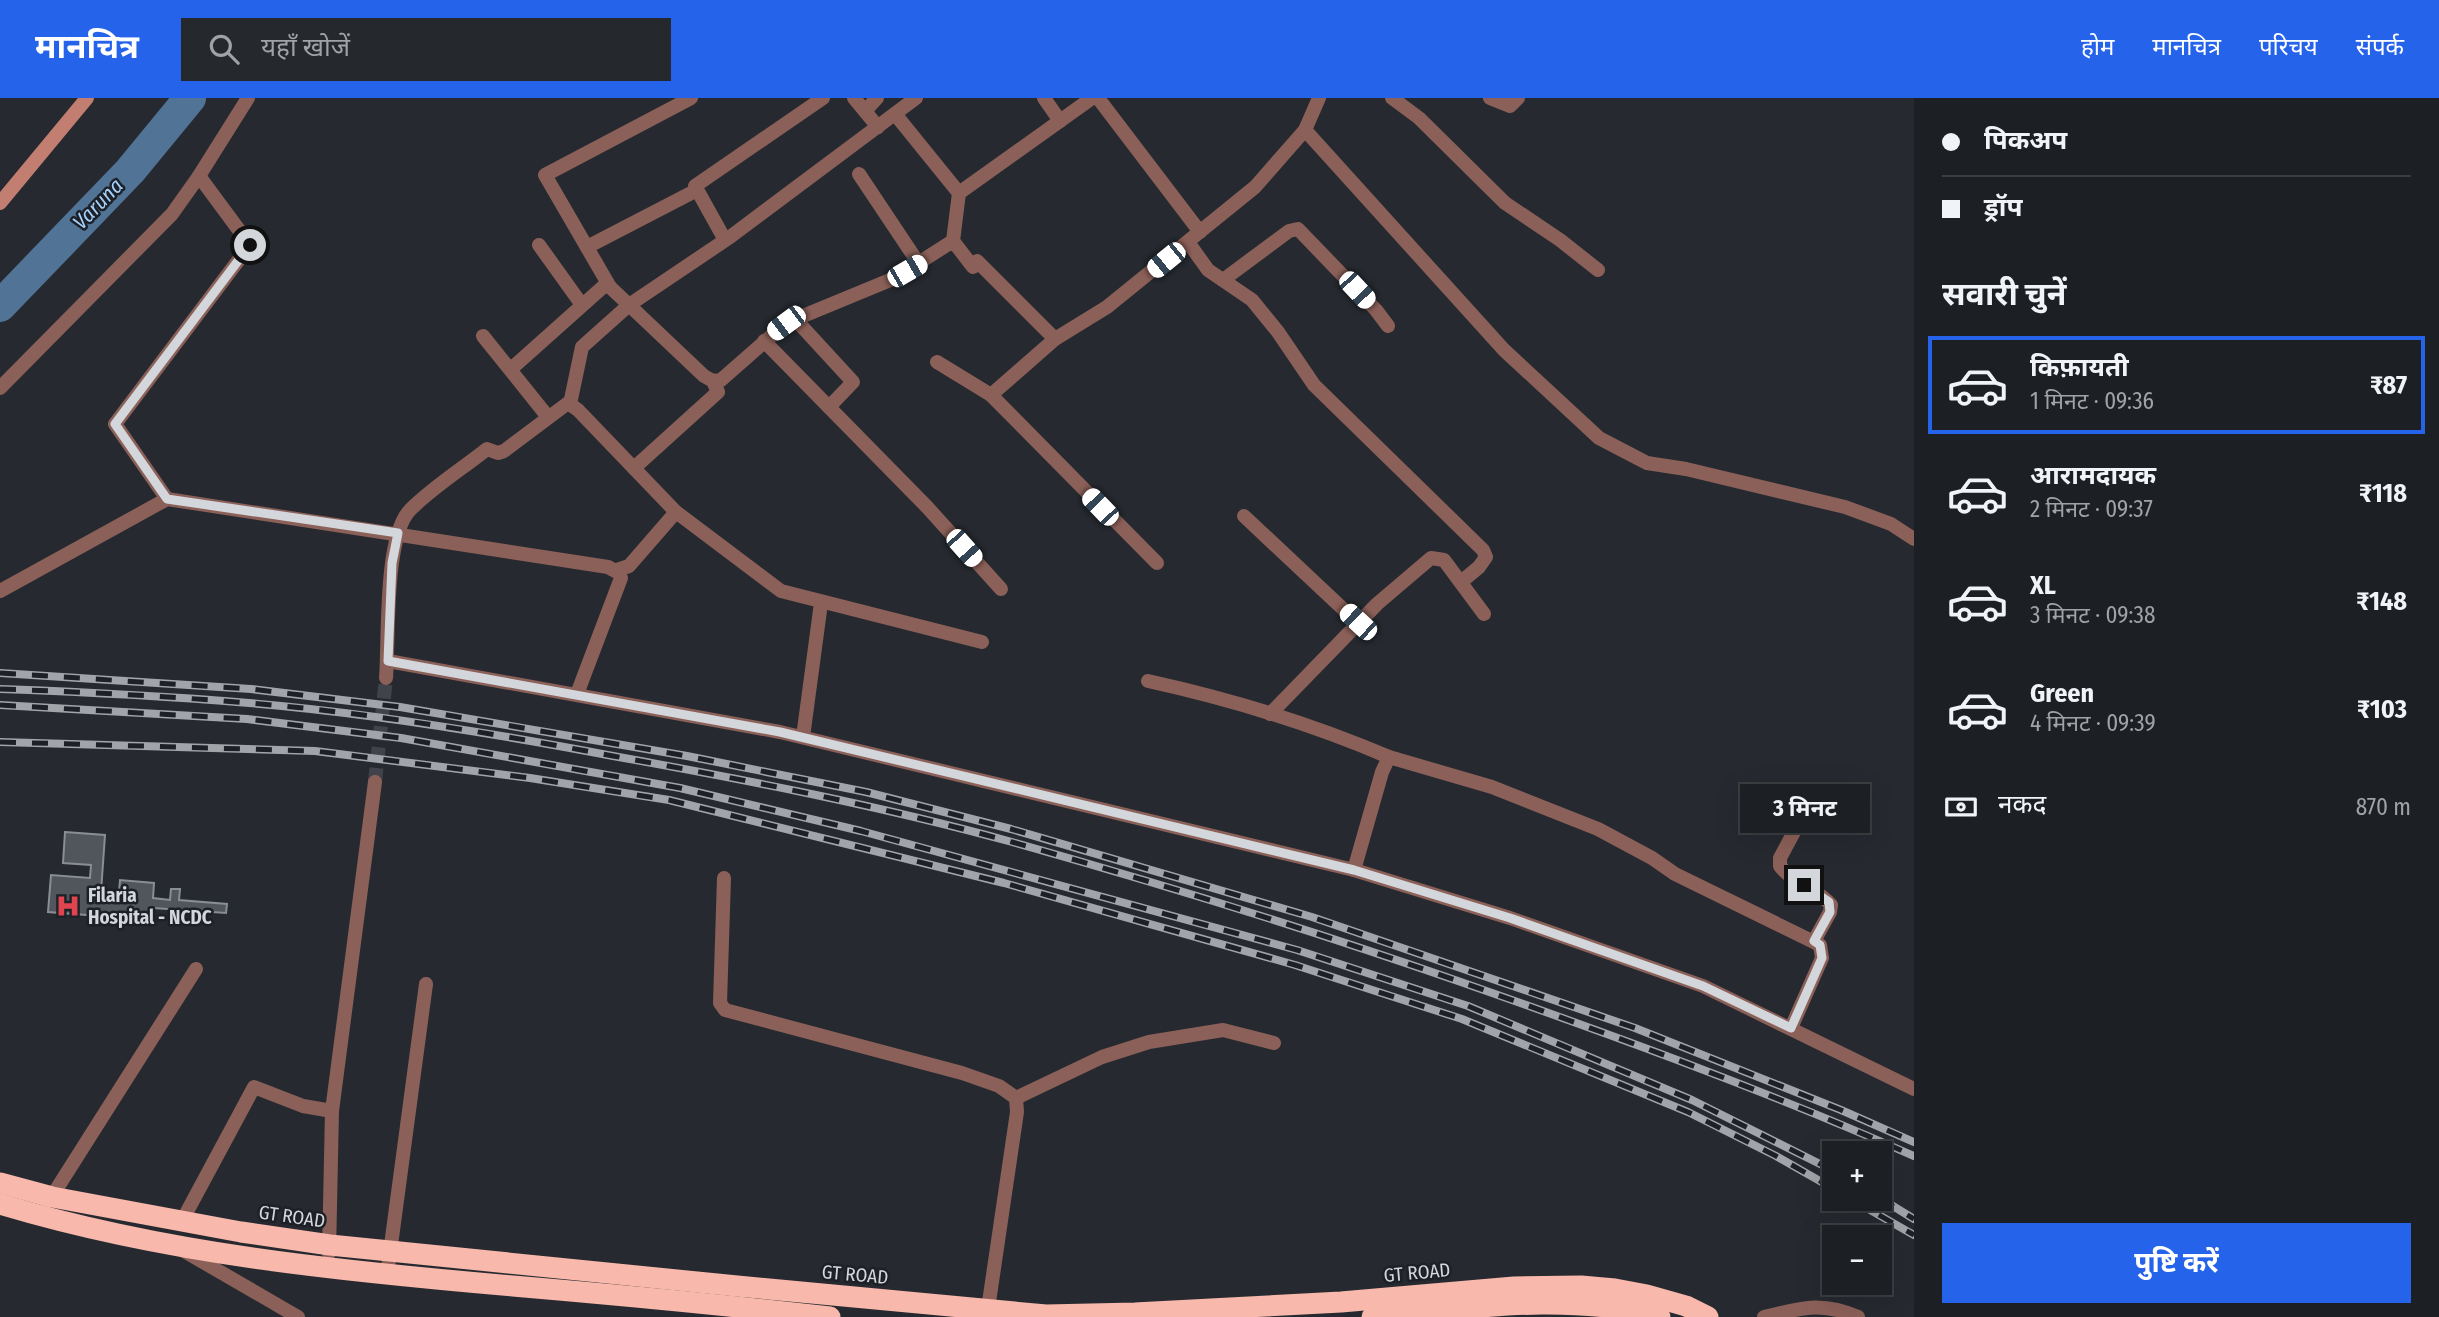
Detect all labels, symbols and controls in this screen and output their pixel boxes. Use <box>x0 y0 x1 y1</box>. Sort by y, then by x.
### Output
search box <box>181 18 671 81</box>
text: मानचित्र <box>35 27 139 67</box>
icon: search <box>205 30 243 68</box>
text: यहाँ खोजें <box>261 32 350 63</box>
text: होम <box>2081 33 2114 61</box>
text: मानचित्र <box>2152 33 2221 61</box>
text: परिचय <box>2259 33 2318 61</box>
text: संपर्क <box>2356 33 2404 61</box>
text: पिकअप <box>1984 125 2067 156</box>
water label: Varuna <box>67 173 129 235</box>
text: ड्रॉप <box>1984 192 2022 223</box>
route start <box>234 229 266 261</box>
car <box>1144 239 1189 281</box>
car <box>884 251 931 291</box>
car <box>1335 267 1380 313</box>
text: सवारी चुनें <box>1942 275 2066 313</box>
car <box>763 302 810 344</box>
text: किफ़ायती <box>2030 352 2129 383</box>
icon: car <box>1946 354 2009 417</box>
text: ₹87 <box>2370 370 2407 401</box>
text: 1 मिनट · 09:36 <box>2030 387 2154 415</box>
text: आरामदायक <box>2030 460 2156 491</box>
icon: car <box>1946 462 2009 525</box>
text: ₹118 <box>2359 478 2407 509</box>
car <box>1078 485 1123 529</box>
text: 2 मिनट · 09:37 <box>2030 495 2153 523</box>
car <box>943 525 986 571</box>
icon: car <box>1946 570 2009 633</box>
text: XL <box>2030 570 2056 601</box>
text: ₹148 <box>2356 586 2407 617</box>
car <box>1336 600 1381 644</box>
text: 3 मिनट · 09:38 <box>2030 601 2155 629</box>
icon: car <box>1946 678 2009 741</box>
text: Green <box>2030 678 2094 709</box>
text: ₹103 <box>2357 694 2407 725</box>
text: 4 मिनट · 09:39 <box>2030 709 2156 737</box>
callout: 3 मिनट <box>1739 784 1869 832</box>
icon: cash <box>1942 788 1980 826</box>
text: नकद <box>1998 789 2046 820</box>
text: 870 m <box>2356 793 2411 821</box>
text: 3 मिनट <box>1773 794 1837 822</box>
route end <box>1788 869 1820 901</box>
place label: Filaria Hospital - NCDC <box>88 884 212 929</box>
hospital icon: Filaria Hospital - NCDC <box>54 892 82 920</box>
map controls <box>1822 1141 1892 1295</box>
button: + <box>1822 1141 1892 1211</box>
street label: GT ROAD <box>257 1200 327 1233</box>
button: पुष्टि करें <box>1942 1223 2411 1303</box>
button: − <box>1822 1225 1892 1295</box>
street label: GT ROAD <box>1383 1258 1451 1287</box>
street label: GT ROAD <box>821 1260 889 1289</box>

